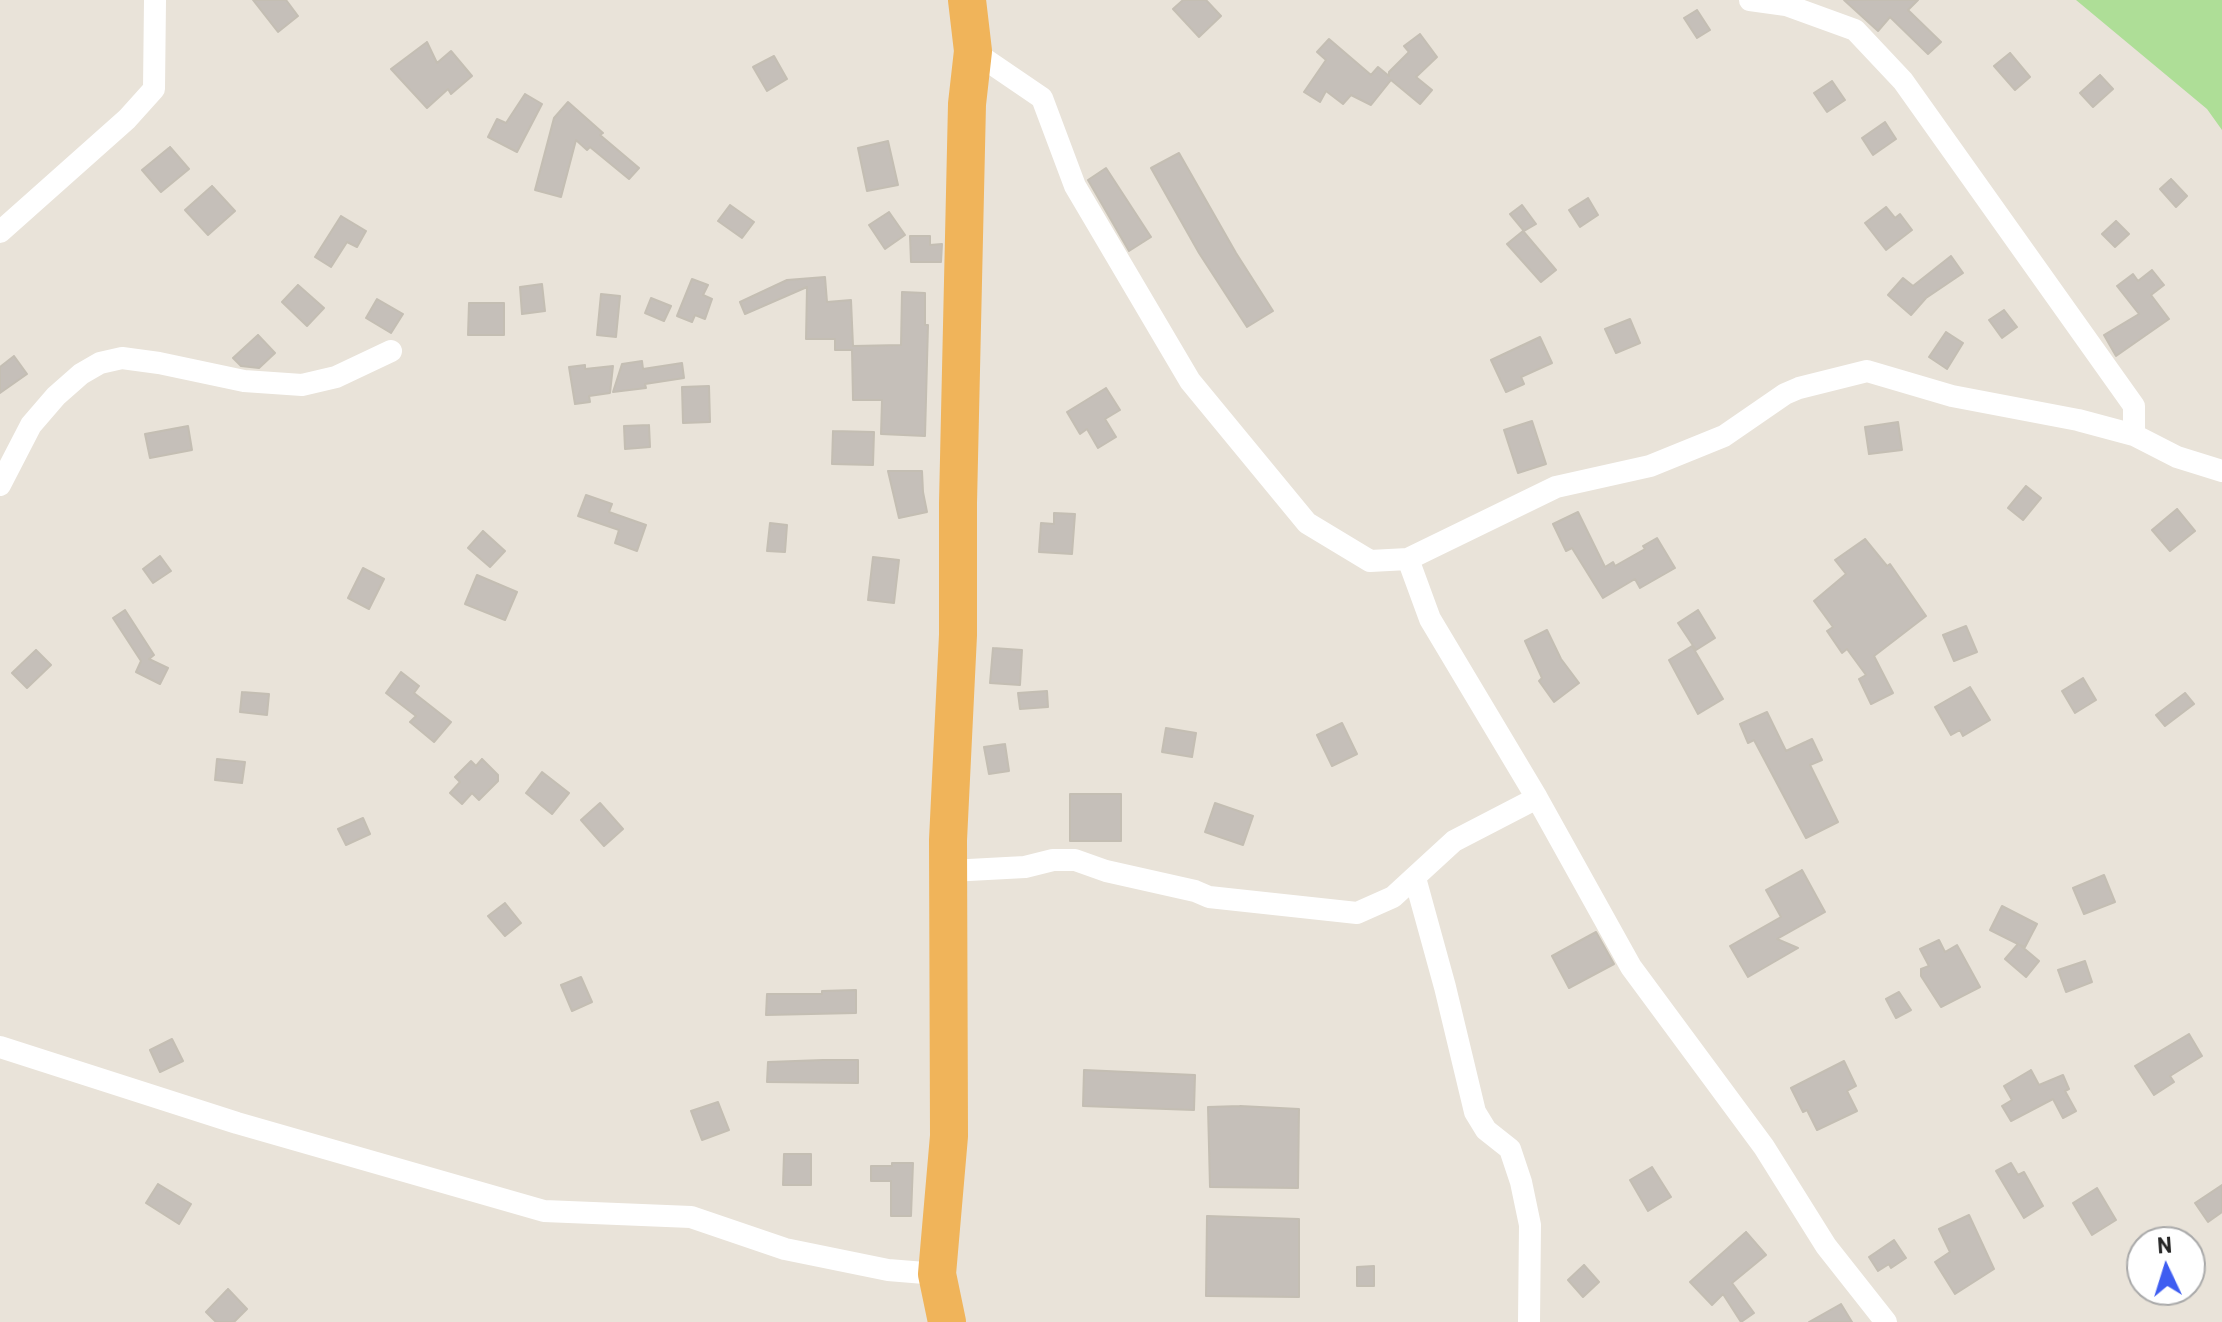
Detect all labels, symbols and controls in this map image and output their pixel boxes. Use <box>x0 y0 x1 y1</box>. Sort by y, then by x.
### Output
north arrow <box>2126 1226 2206 1306</box>
text: N <box>2156 1231 2173 1258</box>

